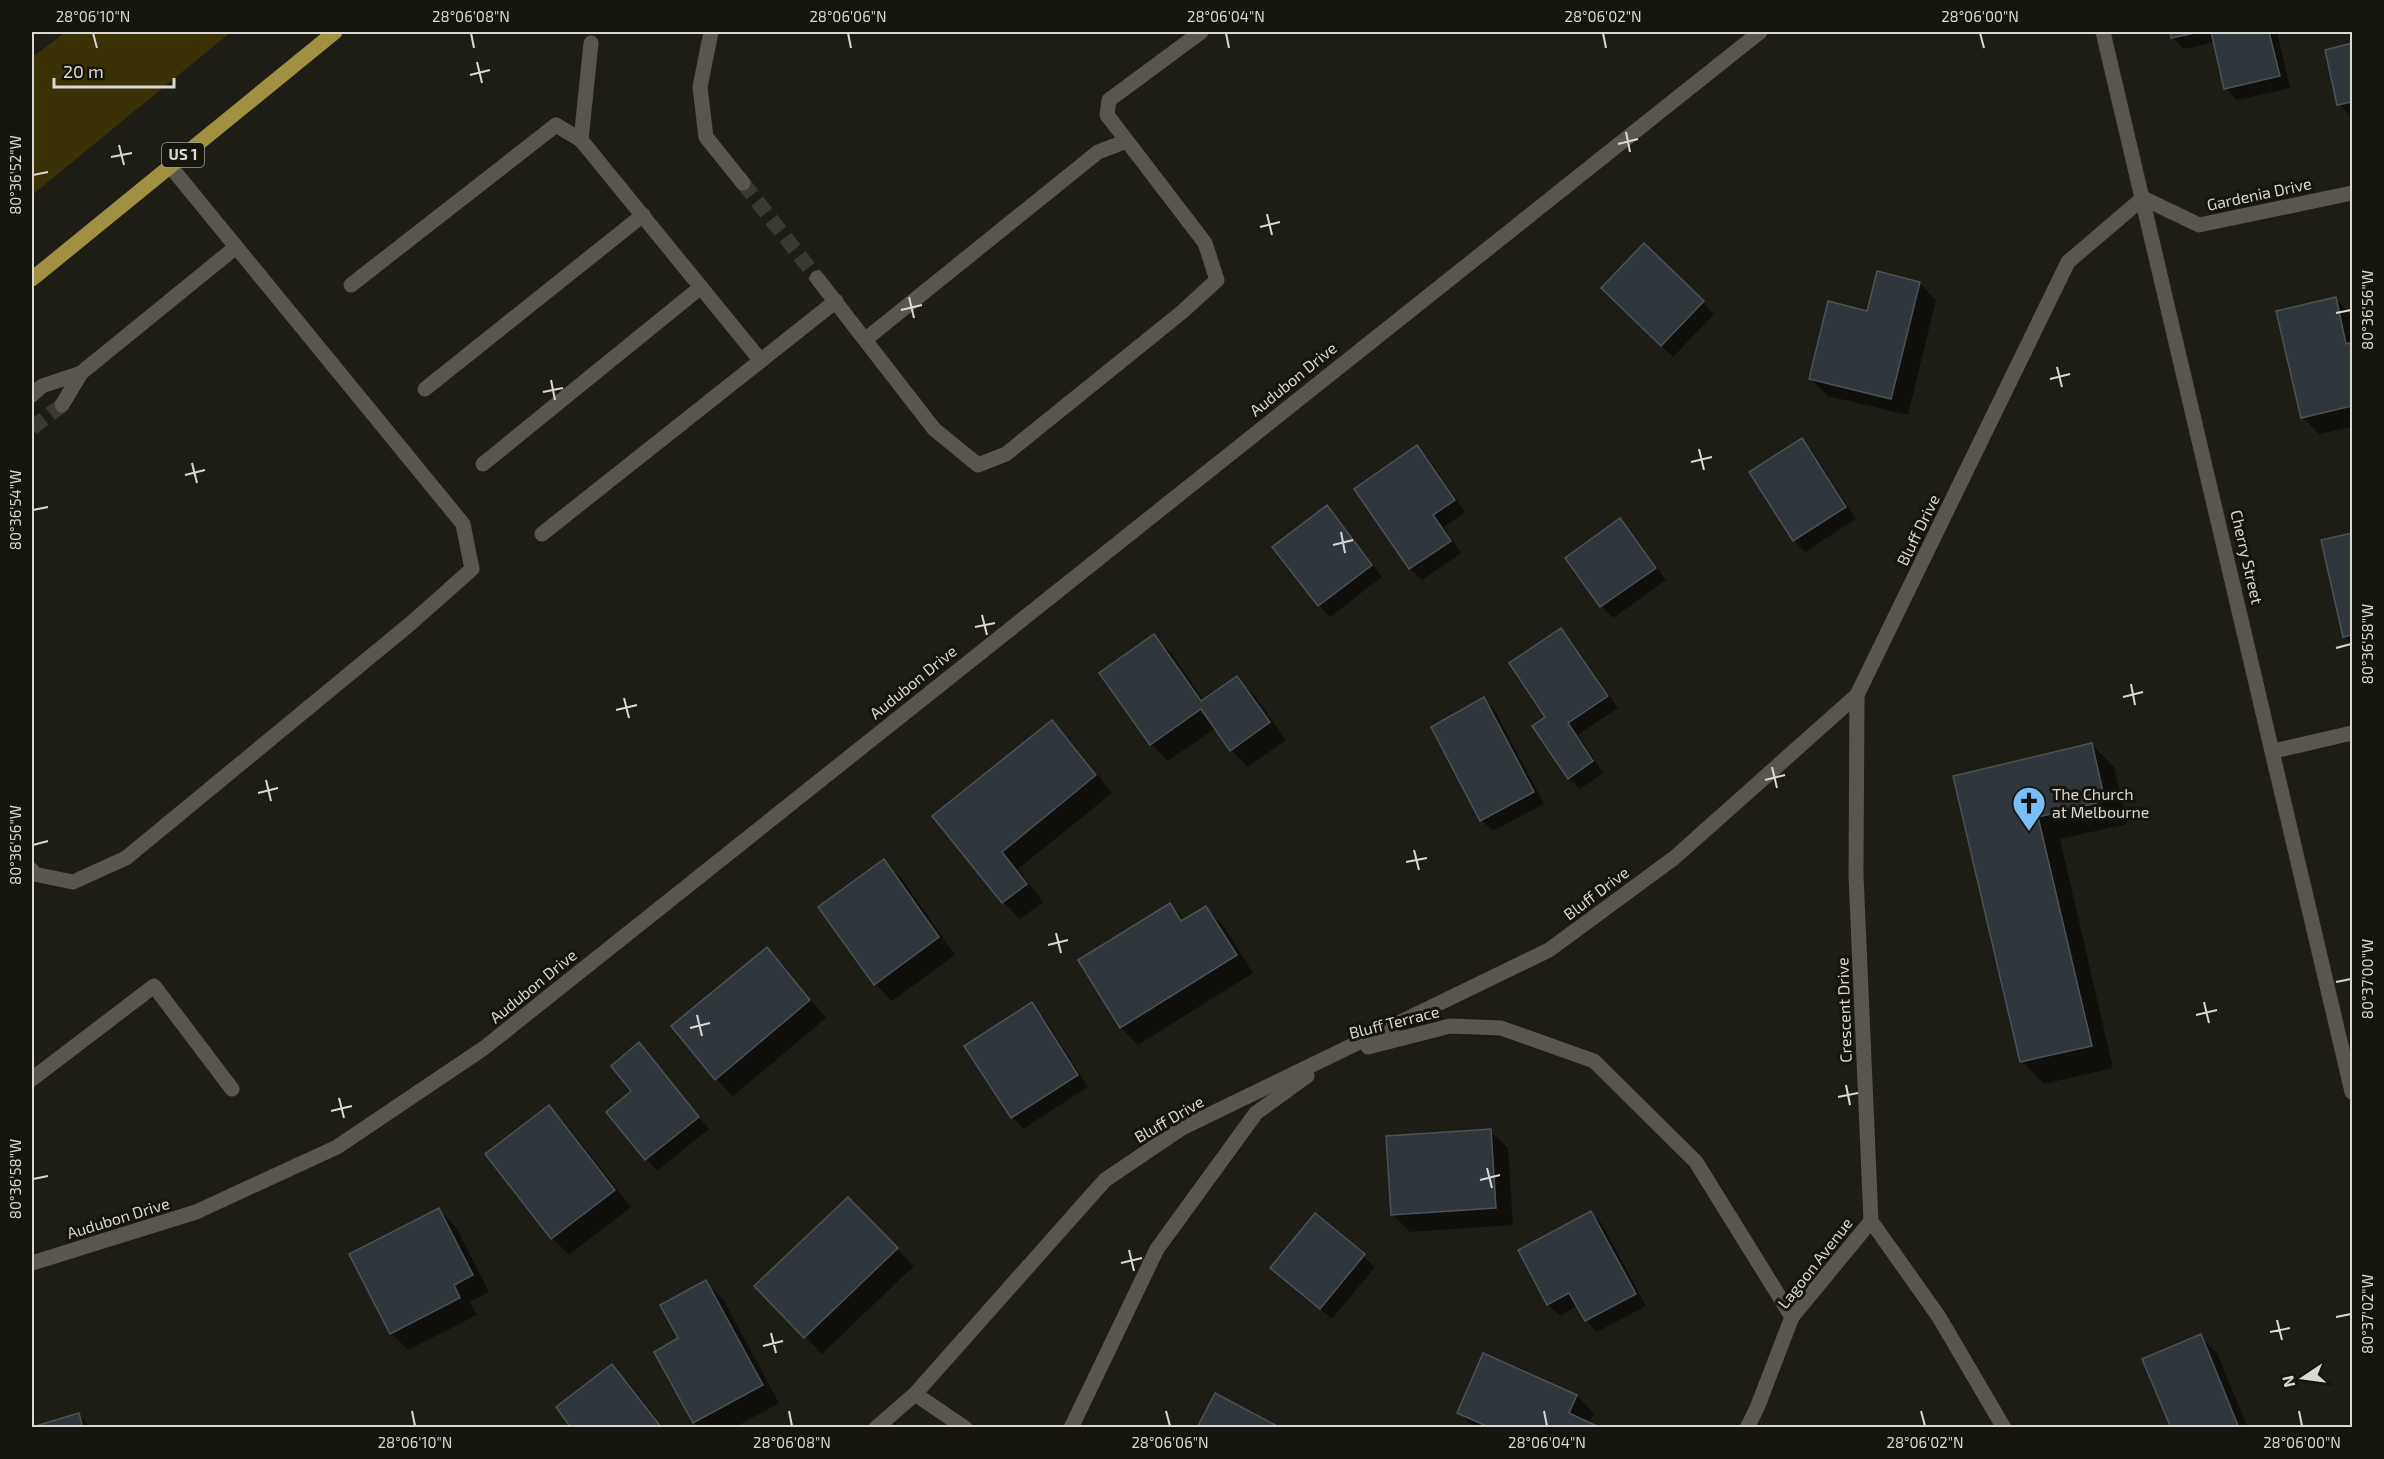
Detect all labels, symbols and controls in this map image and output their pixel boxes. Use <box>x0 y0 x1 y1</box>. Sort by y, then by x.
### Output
text: 28°06'10"N <box>56 7 130 25</box>
text: 28°06'08"N <box>432 7 510 25</box>
text: 28°06'06"N <box>809 7 887 25</box>
text: 28°06'04"N <box>1187 7 1265 25</box>
text: 28°06'02"N <box>1564 7 1642 25</box>
text: 28°06'00"N <box>1941 7 2019 25</box>
scale bar <box>54 51 174 89</box>
text: 20 m <box>63 60 104 82</box>
text: 80°36'52"W <box>6 135 24 215</box>
road number: US 1 <box>162 143 204 167</box>
street label: Gardenia Drive <box>2205 173 2313 214</box>
text: 80°36'56"W <box>2358 270 2376 350</box>
street label: Audubon Drive <box>1245 338 1340 419</box>
text: 80°36'54"W <box>6 470 24 550</box>
street label: Bluff Drive <box>1892 491 1943 568</box>
street label: Cherry Street <box>2227 508 2268 606</box>
text: 80°36'58"W <box>2358 604 2376 684</box>
street label: Audubon Drive <box>865 641 960 722</box>
place label: The Church at Melbourne <box>2052 784 2149 821</box>
church icon: The Church at Melbourne <box>2011 785 2047 832</box>
text: 80°36'56"W <box>6 805 24 885</box>
street label: Bluff Drive <box>1559 862 1632 923</box>
text: 80°37'00"W <box>2358 939 2376 1019</box>
street label: Audubon Drive <box>485 945 580 1026</box>
street label: Crescent Drive <box>1832 957 1855 1063</box>
street label: Bluff Terrace <box>1347 1001 1441 1042</box>
street label: Bluff Drive <box>1131 1091 1207 1146</box>
text: 80°36'58"W <box>6 1139 24 1219</box>
street label: Audubon Drive <box>64 1193 172 1242</box>
street label: Lagoon Avenue <box>1773 1213 1856 1312</box>
text: 80°37'02"W <box>2358 1274 2376 1354</box>
north arrow <box>2273 1348 2333 1408</box>
text: N <box>2277 1374 2298 1389</box>
text: 28°06'10"N <box>378 1433 452 1451</box>
text: 28°06'08"N <box>753 1433 831 1451</box>
text: 28°06'06"N <box>1131 1433 1209 1451</box>
text: 28°06'04"N <box>1508 1433 1586 1451</box>
text: 28°06'02"N <box>1886 1433 1964 1451</box>
text: 28°06'00"N <box>2263 1433 2341 1451</box>

